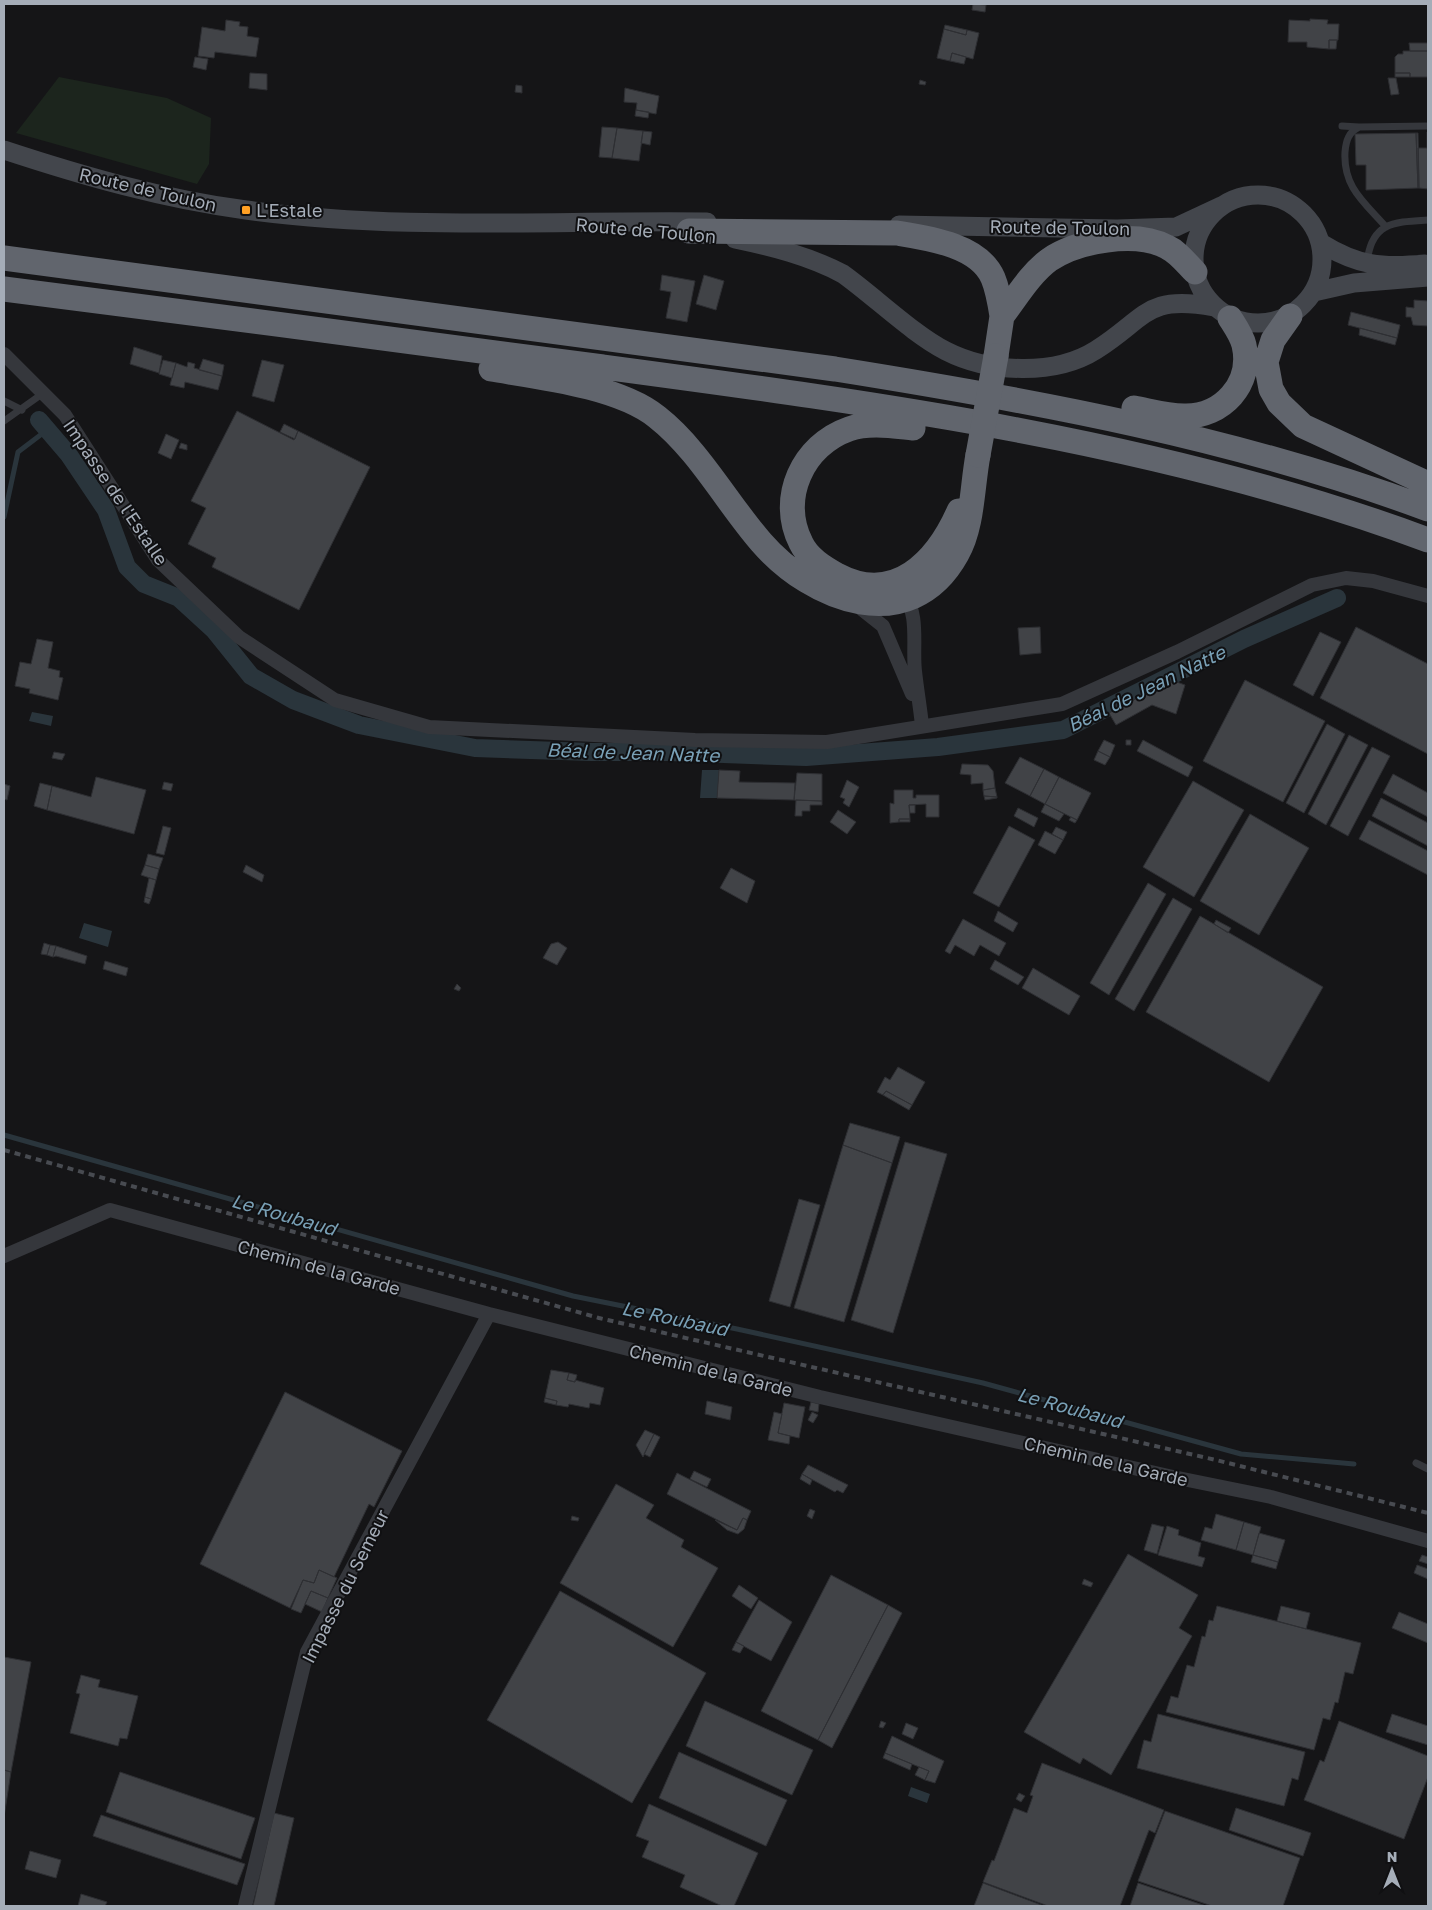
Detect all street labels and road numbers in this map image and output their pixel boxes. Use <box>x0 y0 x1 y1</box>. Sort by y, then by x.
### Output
street label: Route de Toulon <box>77 162 219 216</box>
street label: Route de Toulon <box>575 213 717 247</box>
street label: Route de Toulon <box>990 215 1130 239</box>
street label: Impasse de l'Estalle <box>59 415 173 569</box>
street label: Chemin de la Garde <box>235 1235 403 1299</box>
street label: Chemin de la Garde <box>627 1339 795 1401</box>
street label: Chemin de la Garde <box>1022 1431 1190 1491</box>
street label: Impasse du Semeur <box>297 1505 393 1667</box>

